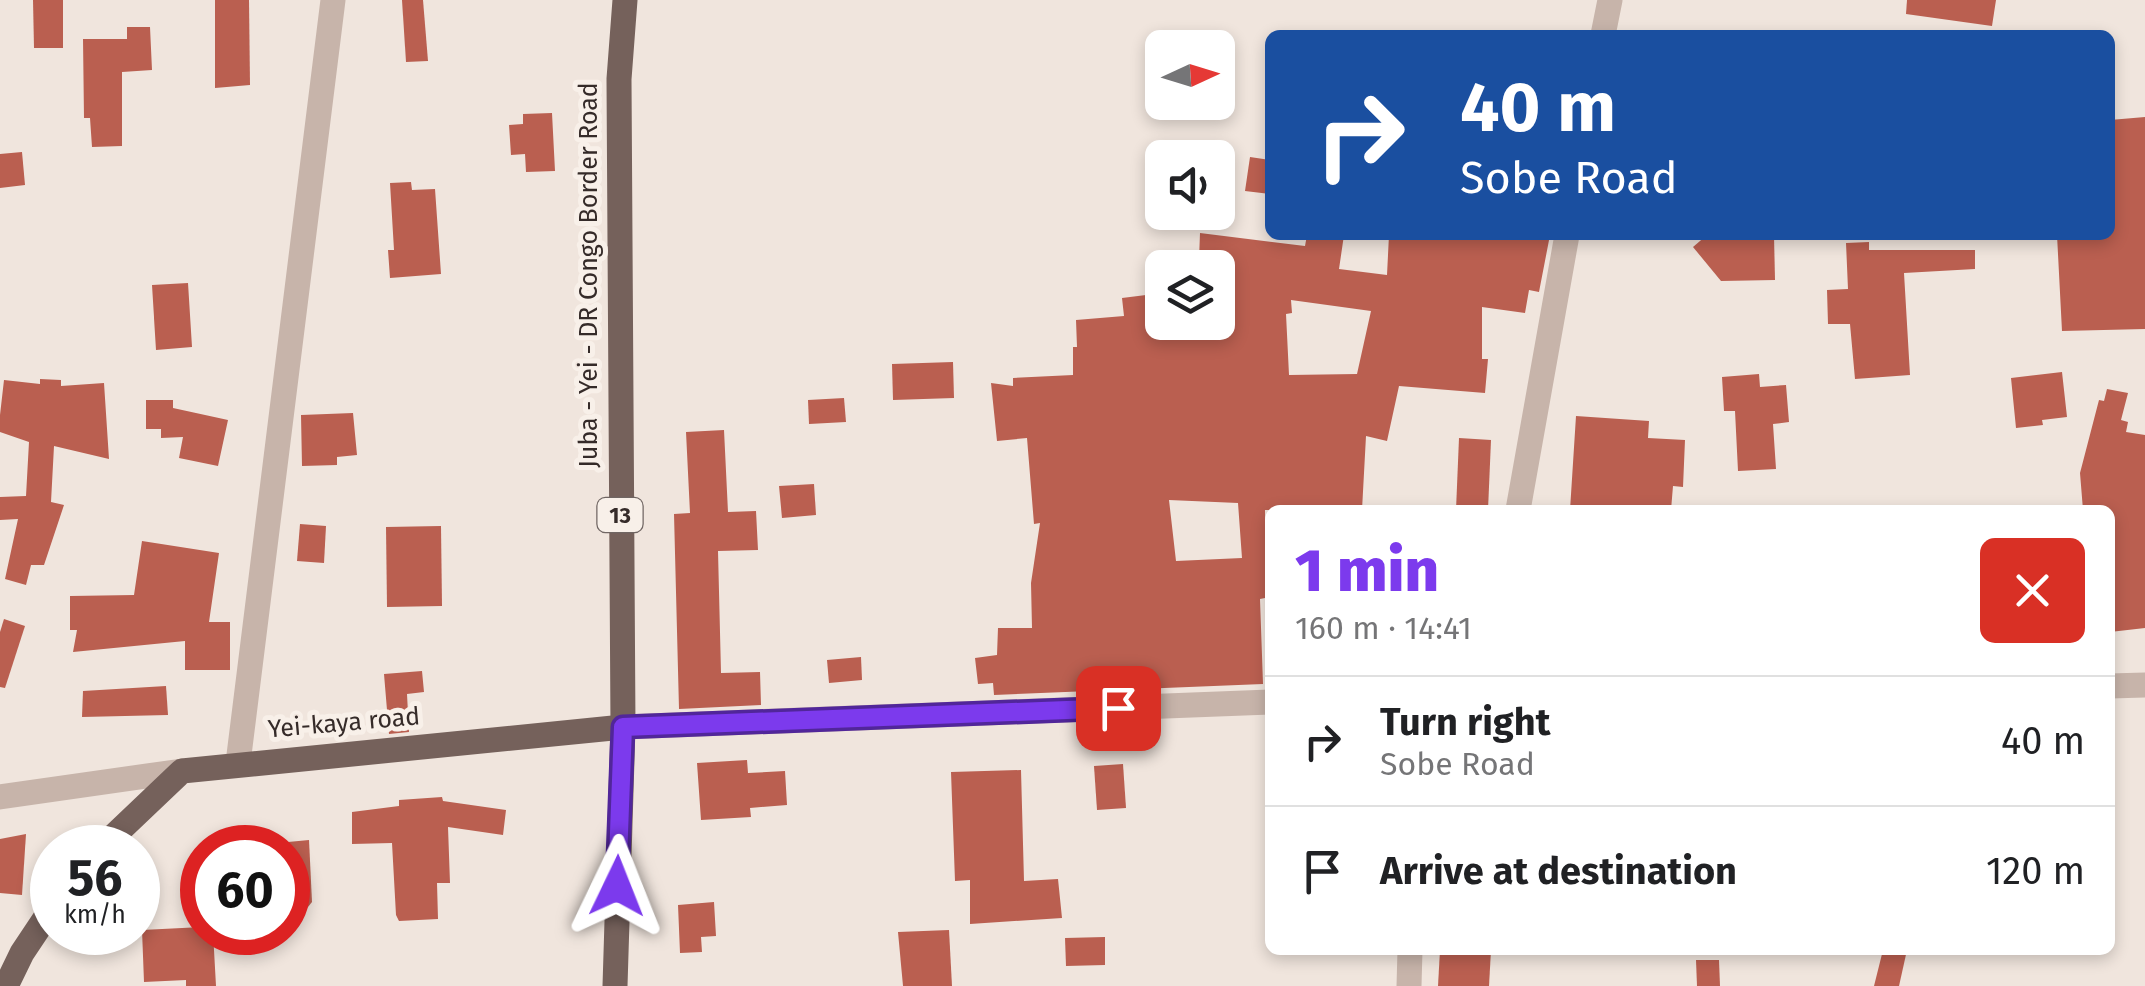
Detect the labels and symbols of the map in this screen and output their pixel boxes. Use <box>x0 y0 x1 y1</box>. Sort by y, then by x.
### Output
north arrow <box>1145 30 1235 120</box>
street label: Juba - Yei - DR Congo Border Road <box>574 82 604 468</box>
road number: 13 <box>598 498 642 532</box>
pin <box>1076 666 1161 751</box>
street label: Yei-kaya road <box>267 701 421 745</box>
speed limit sign: 60 <box>180 825 310 955</box>
position arrow <box>565 834 669 938</box>

